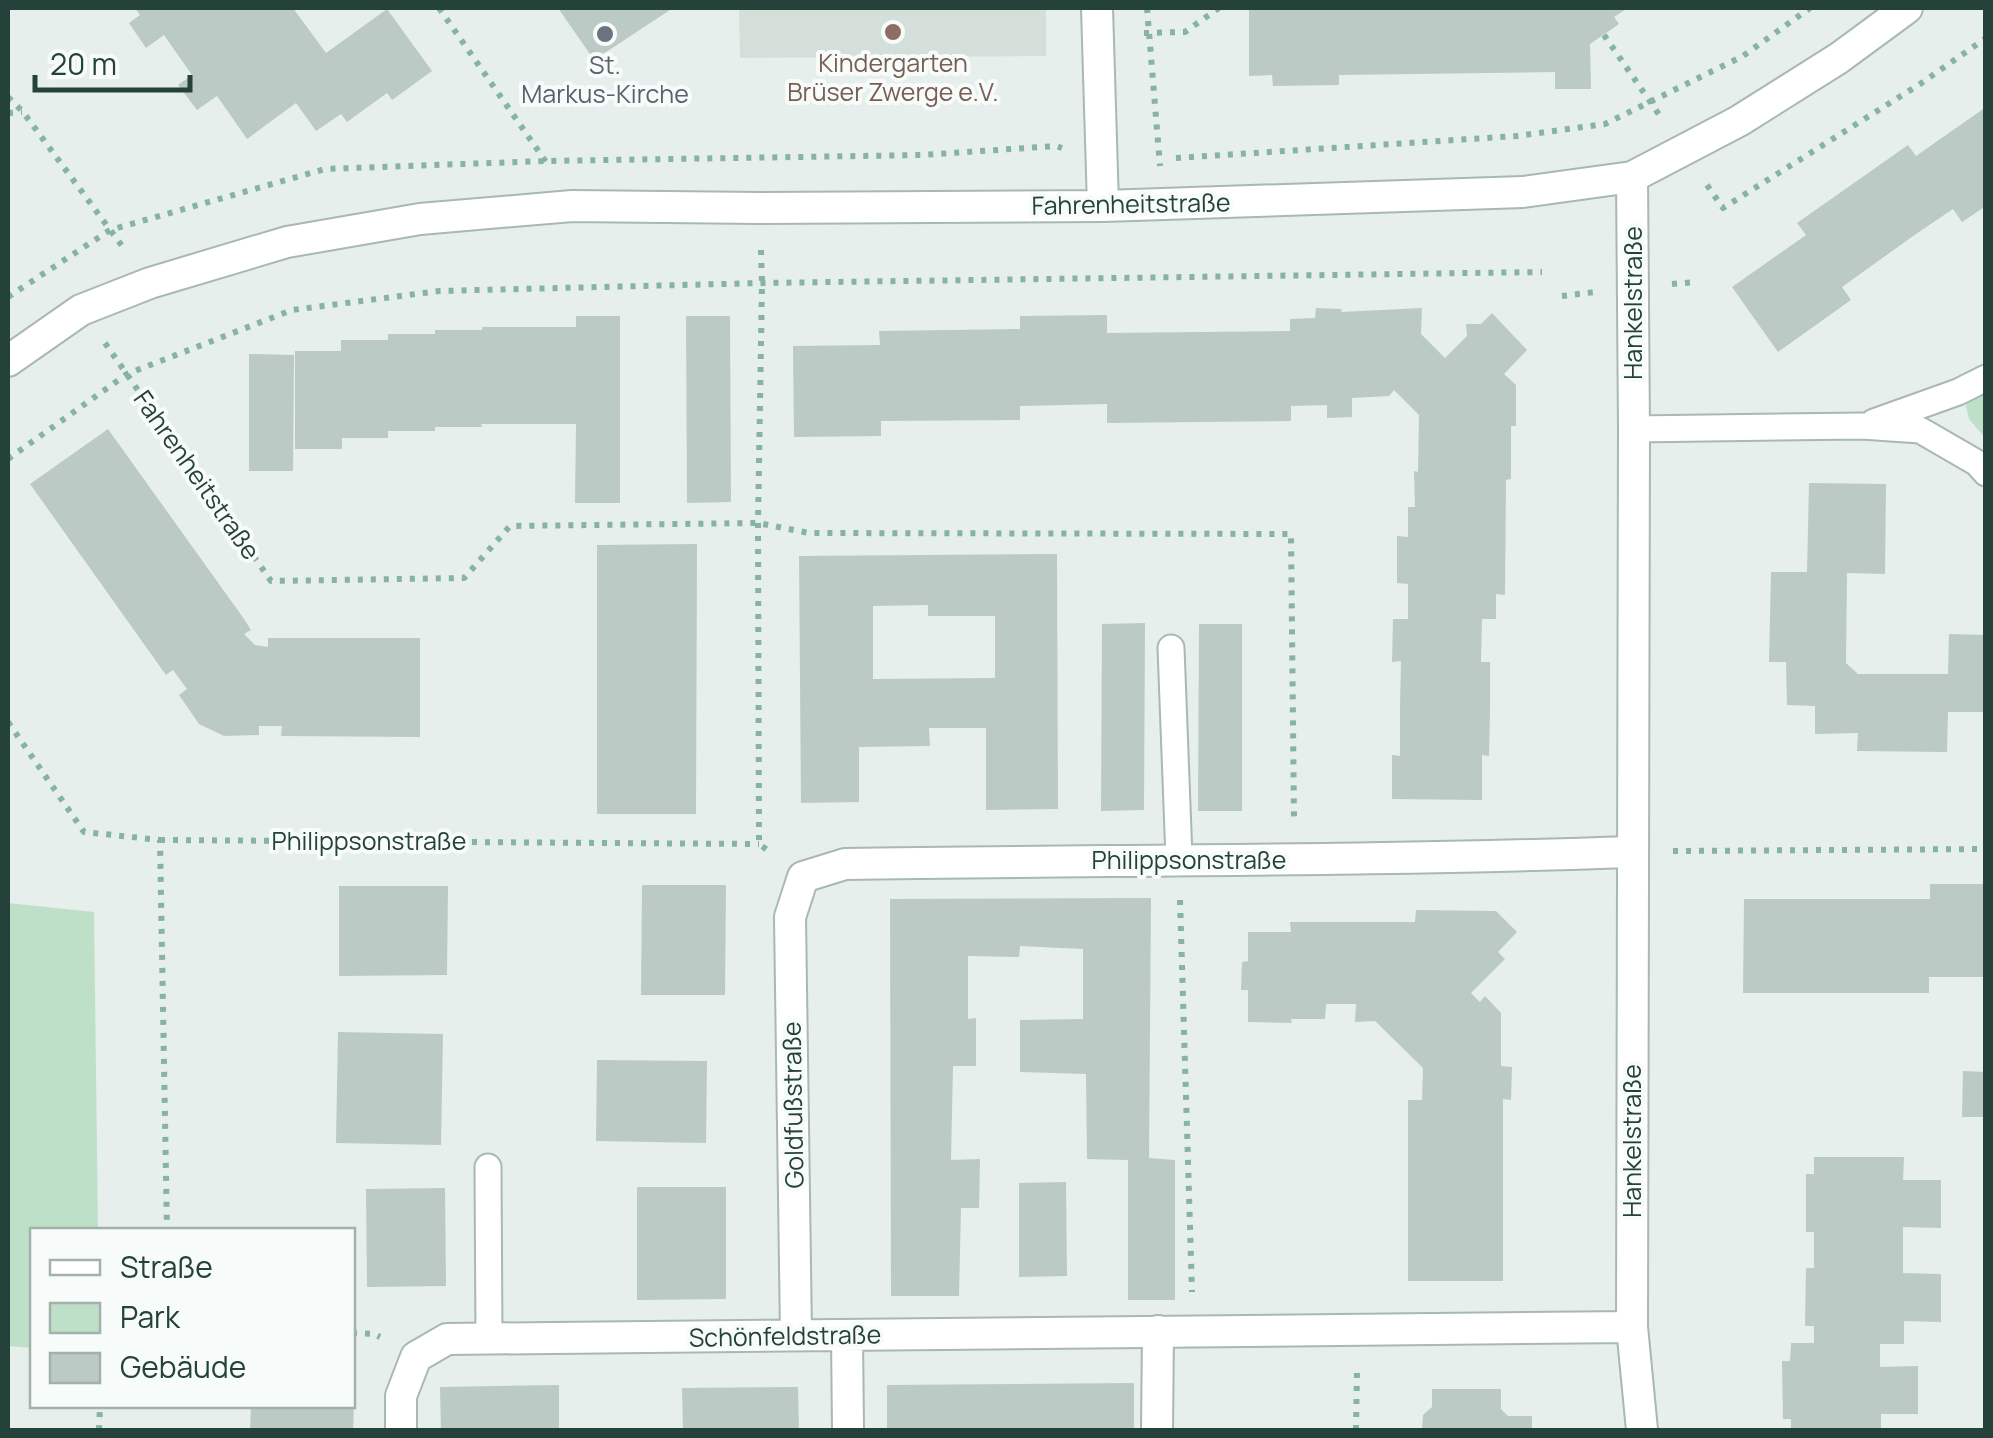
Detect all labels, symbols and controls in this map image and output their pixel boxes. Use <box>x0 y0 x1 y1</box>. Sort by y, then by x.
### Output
marker: Kindergarten Brüser Zwerge e.V. <box>882 21 904 43</box>
marker: St. Markus-Kirche <box>594 23 616 45</box>
scale bar <box>35 30 190 92</box>
text: 20 m <box>50 43 117 84</box>
place label: Kindergarten Brüser Zwerge e.V. <box>787 45 999 109</box>
place label: St. Markus-Kirche <box>521 47 689 111</box>
street label: Fahrenheitstraße <box>1031 184 1231 223</box>
street label: Hankelstraße <box>1615 226 1650 380</box>
street label: Fahrenheitstraße <box>126 383 269 566</box>
street label: Philippsonstraße <box>272 823 466 858</box>
street label: Philippsonstraße <box>1092 842 1286 877</box>
street label: Goldfußstraße <box>774 1021 811 1189</box>
street label: Hankelstraße <box>1614 1064 1649 1218</box>
legend <box>30 1228 355 1408</box>
text: Straße <box>120 1246 213 1287</box>
text: Park <box>120 1296 181 1337</box>
street label: Schönfeldstraße <box>688 1316 882 1355</box>
text: Gebäude <box>120 1346 246 1387</box>

